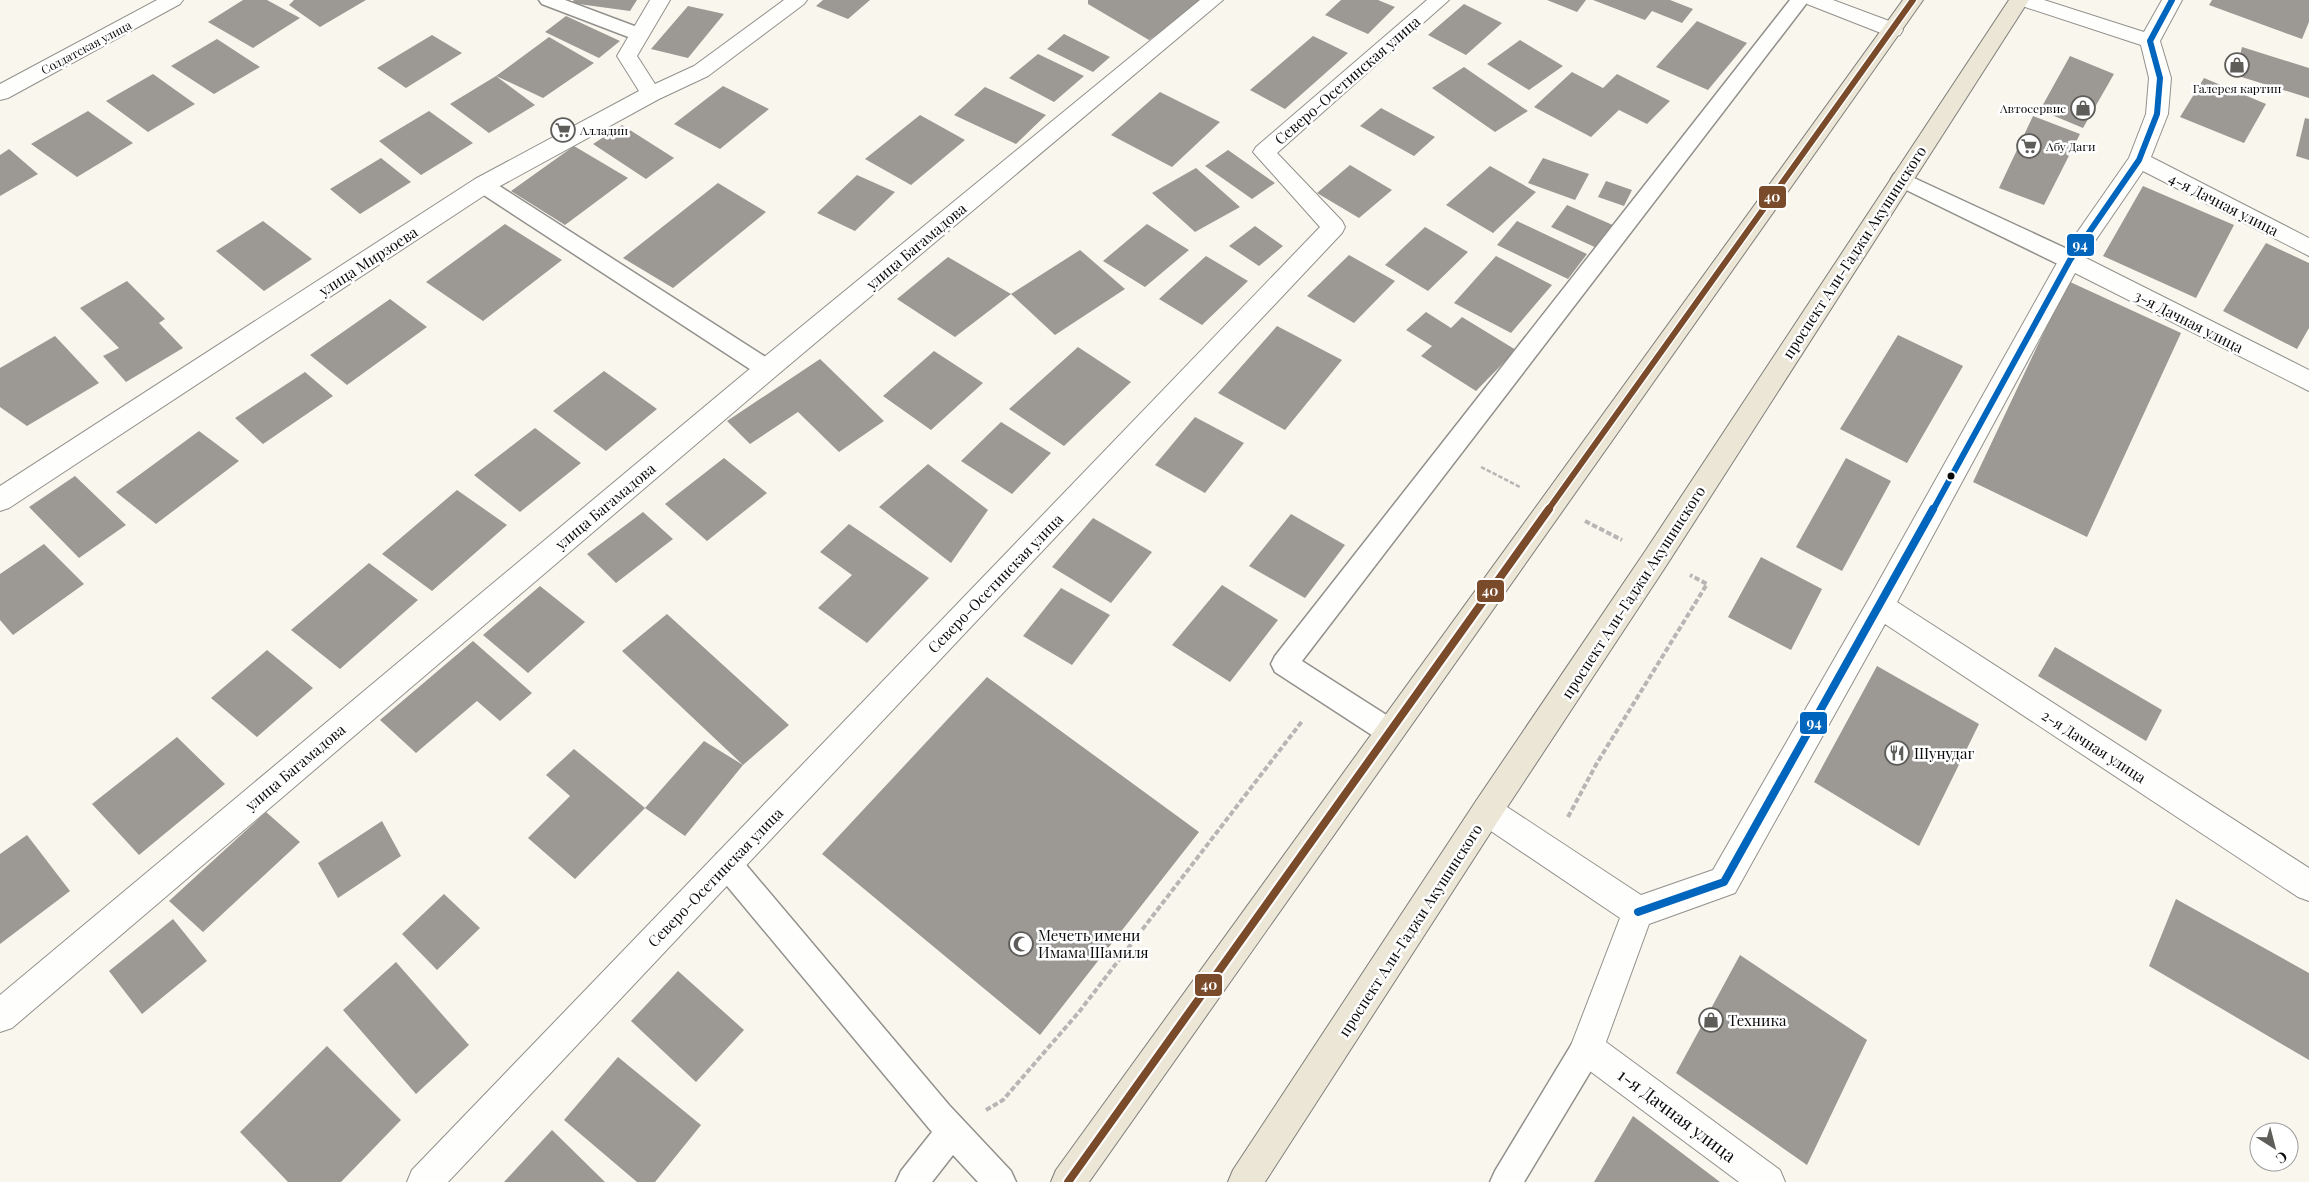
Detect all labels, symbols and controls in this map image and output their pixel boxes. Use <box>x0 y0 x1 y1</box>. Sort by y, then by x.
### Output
street label: Северо-Осетинская улица <box>1270 11 1424 149</box>
street label: Солдатская улица <box>38 16 134 78</box>
shop icon: Галерея картин <box>2224 52 2250 78</box>
place label: Галерея картин <box>2193 80 2281 96</box>
shop icon: Автосервис <box>2070 95 2096 121</box>
place label: Автосервис <box>1999 100 2066 116</box>
supermarket icon: Алладин <box>550 117 576 143</box>
place label: Алладин <box>579 122 628 138</box>
supermarket icon: Абу Даги <box>2016 133 2042 159</box>
place label: Абу Даги <box>2045 138 2096 154</box>
street label: проспект Али-Гаджи Акушинского <box>1778 142 1930 362</box>
street label: 4-я Дачная улица <box>2166 168 2283 241</box>
line badge: 40 <box>1758 185 1787 209</box>
text: 40 <box>1764 187 1780 206</box>
street label: улица Багамадова <box>861 198 971 294</box>
street label: улица Мирзоева <box>314 221 422 301</box>
line badge: 94 <box>2066 233 2095 257</box>
text: 94 <box>2072 235 2088 254</box>
street label: 3-я Дачная улица <box>2131 285 2247 357</box>
street label: улица Багамадова <box>550 458 660 554</box>
unlabelled marker <box>1946 471 1956 481</box>
street label: проспект Али-Гаджи Акушинского <box>1557 482 1709 702</box>
street label: Северо-Осетинская улица <box>923 509 1067 657</box>
line badge: 40 <box>1476 579 1505 603</box>
text: 40 <box>1482 581 1498 600</box>
street label: 2-я Дачная улица <box>2038 705 2150 787</box>
line badge: 94 <box>1799 711 1828 735</box>
text: 94 <box>1806 713 1822 732</box>
street label: улица Багамадова <box>240 719 350 815</box>
restaurant icon: Шунудаг <box>1884 740 1910 766</box>
place label: Шунудаг <box>1914 743 1974 763</box>
street label: Северо-Осетинская улица <box>643 803 787 951</box>
street label: проспект Али-Гаджи Акушинского <box>1334 820 1486 1040</box>
place label: Мечеть имени Имама Шамиля <box>1038 925 1149 962</box>
mosque icon: Мечеть имени Имама Шамиля <box>1008 931 1034 957</box>
line badge: 40 <box>1194 973 1223 997</box>
text: 40 <box>1201 975 1217 994</box>
shop icon: Техника <box>1698 1007 1724 1033</box>
place label: Техника <box>1728 1010 1787 1030</box>
street label: 1-я Дачная улица <box>1613 1063 1741 1167</box>
north arrow <box>2249 1122 2299 1172</box>
text: С <box>2272 1147 2292 1169</box>

